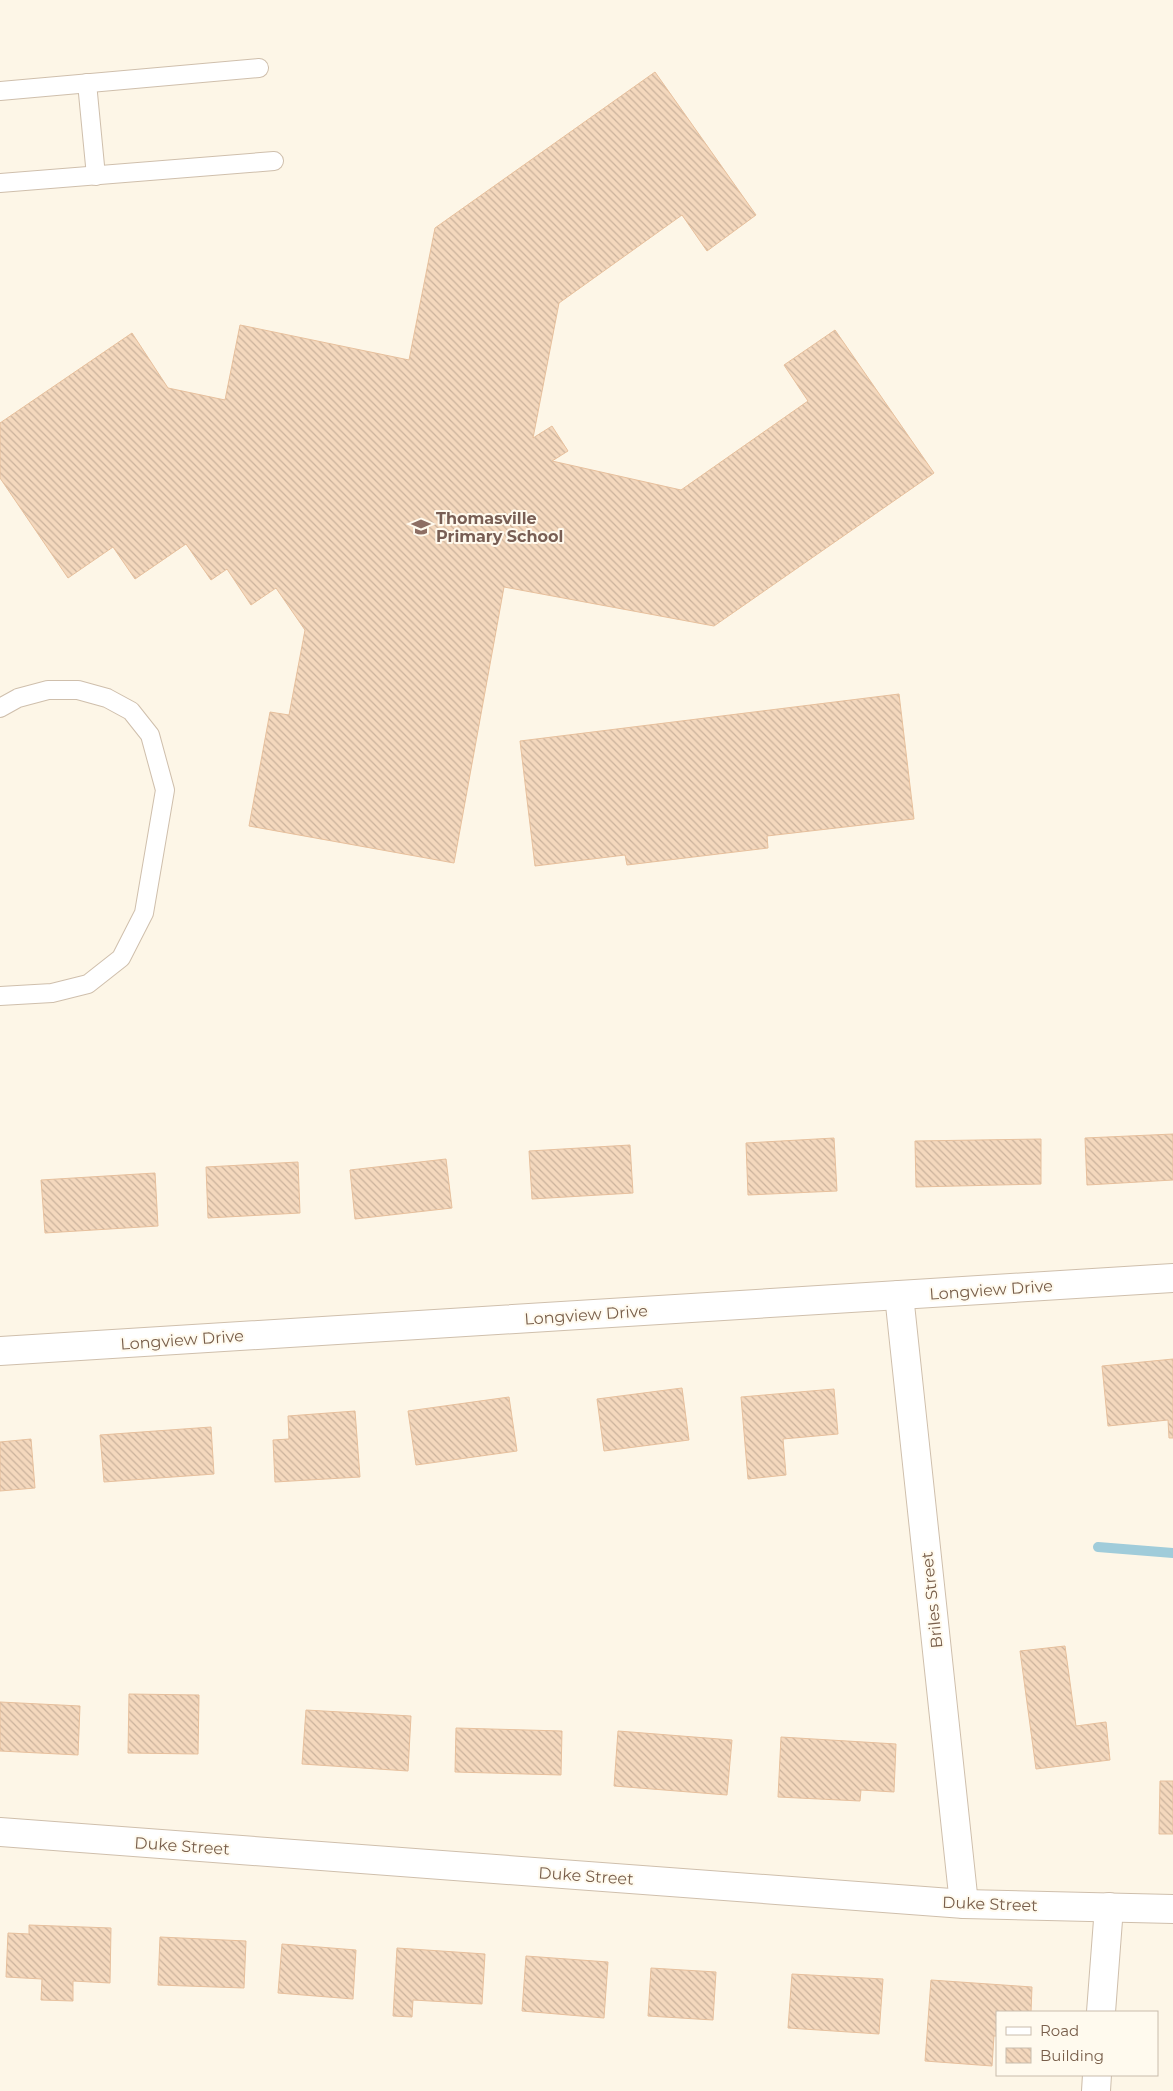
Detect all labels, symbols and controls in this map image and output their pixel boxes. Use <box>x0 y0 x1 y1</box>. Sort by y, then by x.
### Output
place label: Thomasville Primary School <box>436 509 563 546</box>
school or university icon: Thomasville Primary School <box>410 516 432 538</box>
street label: Longview Drive <box>929 1276 1053 1304</box>
street label: Longview Drive <box>524 1301 648 1329</box>
street label: Longview Drive <box>120 1326 244 1354</box>
street label: Briles Street <box>917 1550 947 1649</box>
street label: Duke Street <box>134 1833 231 1859</box>
street label: Duke Street <box>538 1863 635 1889</box>
street label: Duke Street <box>942 1893 1039 1915</box>
legend <box>996 2011 1158 2076</box>
text: Road <box>1040 2021 1079 2040</box>
text: Building <box>1040 2046 1104 2065</box>

